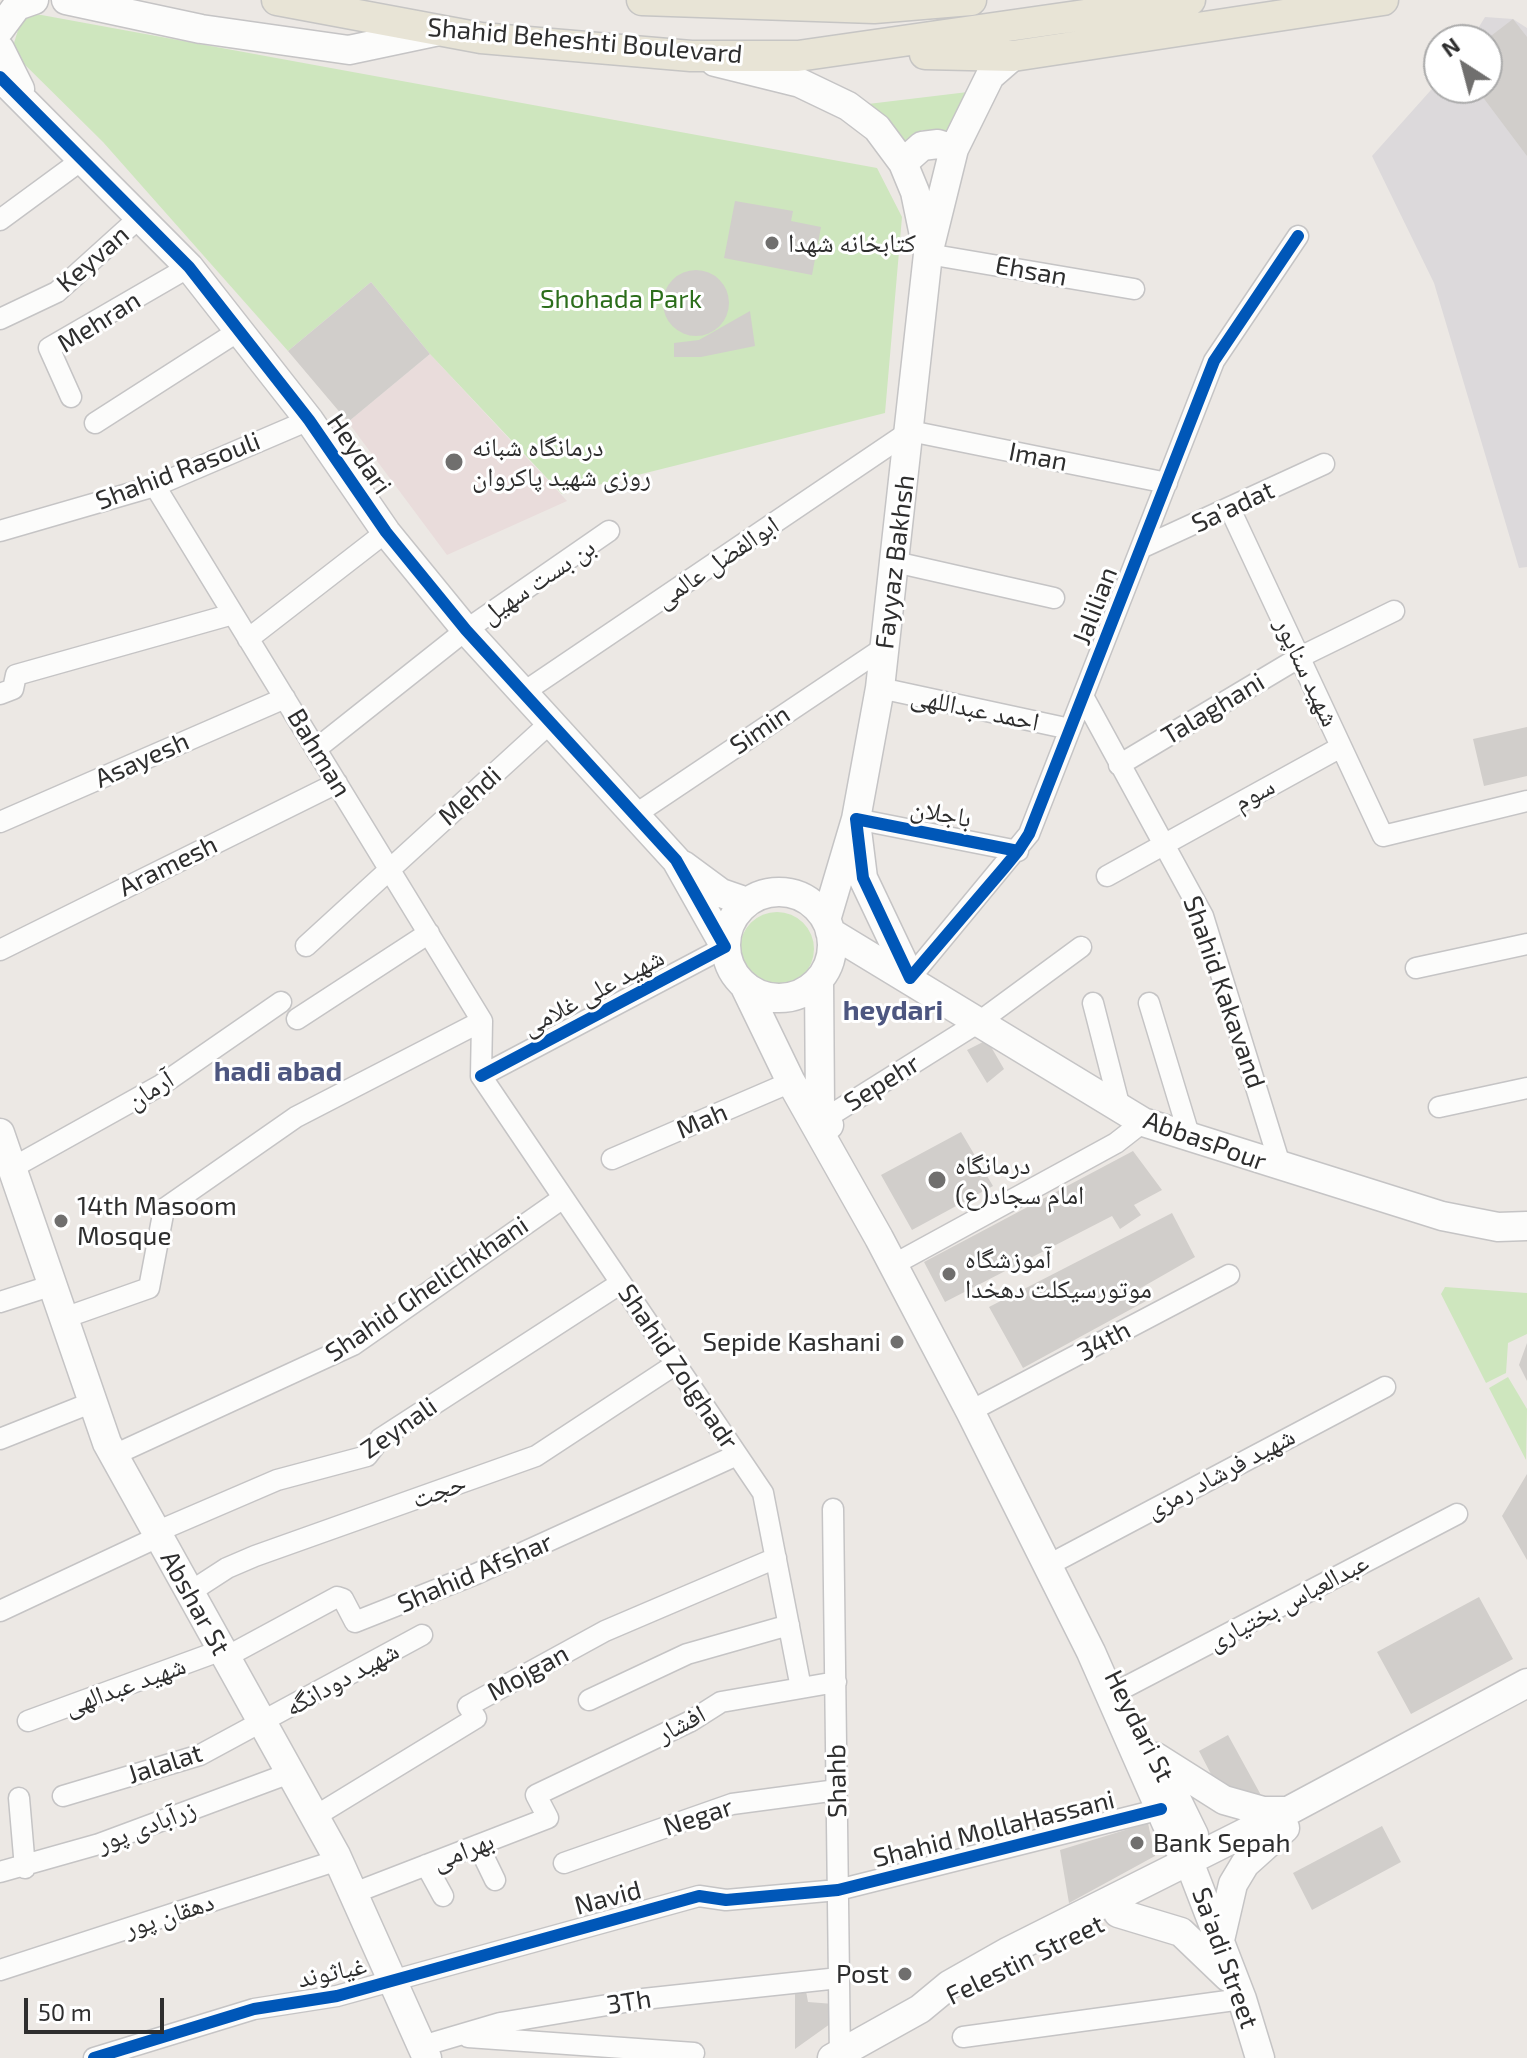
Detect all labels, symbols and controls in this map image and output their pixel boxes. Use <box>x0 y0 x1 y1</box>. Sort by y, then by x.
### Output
street label: Shahid Beheshti Boulevard <box>426 12 744 70</box>
north arrow <box>1423 24 1503 104</box>
text: N <box>1436 31 1464 61</box>
street label: Keyvan <box>50 219 136 299</box>
place label: کتابخانه شهدا <box>788 227 916 259</box>
marker: کتابخانه شهدا <box>763 234 781 252</box>
street label: Ehsan <box>993 249 1069 293</box>
park label: Shohada Park <box>540 283 702 315</box>
street label: Mehran <box>52 284 146 360</box>
street label: Heydari <box>320 408 398 500</box>
street label: Shahid Rasouli <box>91 425 265 517</box>
place label: درمانگاه شبانه روزی شهید پاکروان <box>472 431 651 492</box>
street label: Iman <box>1006 436 1070 478</box>
marker: درمانگاه شبانه روزی شهید پاکروان <box>443 451 465 473</box>
street label: Fayyaz Bakhsh <box>869 473 921 651</box>
street label: Sa'adat <box>1187 474 1279 540</box>
street label: ابوالفضل عالمی <box>649 509 785 615</box>
street label: بن بست سهیل <box>475 531 601 631</box>
street label: Jalilian <box>1066 563 1124 649</box>
street label: شهید سناپور <box>1268 612 1346 732</box>
street label: Talaghani <box>1156 666 1270 752</box>
street label: احمد عبداللهی <box>908 680 1042 738</box>
street label: Simin <box>724 699 796 761</box>
street label: Bahman <box>280 703 358 803</box>
street label: Asayesh <box>90 726 194 794</box>
street label: Mehdi <box>432 760 508 832</box>
street label: سوم <box>1228 770 1280 818</box>
street label: باجلان <box>908 792 974 834</box>
street label: Aramesh <box>114 829 222 903</box>
street label: Shahid Kakavand <box>1176 892 1272 1092</box>
street label: شهید علی غلامی <box>517 942 669 1042</box>
district label: heydari <box>843 994 943 1028</box>
street label: Sepehr <box>838 1048 926 1118</box>
district label: hadi abad <box>214 1055 342 1089</box>
street label: آرمان <box>121 1064 179 1116</box>
street label: Mah <box>672 1096 732 1146</box>
street label: AbbasPour <box>1139 1104 1271 1178</box>
place label: درمانگاه امام سجاد(ع) <box>955 1149 1084 1210</box>
marker: درمانگاه امام سجاد(ع) <box>926 1169 948 1191</box>
place label: 14th Masoom Mosque <box>77 1190 237 1252</box>
street label: Shahid Ghelichkhani <box>320 1210 534 1368</box>
marker: 14th Masoom Mosque <box>52 1212 70 1230</box>
place label: آموزشگاه موتورسیکلت دهخدا <box>965 1243 1152 1304</box>
marker: آموزشگاه موتورسیکلت دهخدا <box>940 1265 958 1283</box>
street label: Shahid Zolghadr <box>611 1278 745 1456</box>
street label: 34th <box>1072 1314 1136 1368</box>
place label: Sepide Kashani <box>702 1326 881 1358</box>
marker: Sepide Kashani <box>888 1333 906 1351</box>
street label: Zeynali <box>355 1391 443 1465</box>
street label: شهید فرشاد رمزی <box>1140 1421 1300 1525</box>
street label: حجت <box>408 1467 470 1515</box>
street label: Shahid Afshar <box>393 1526 557 1620</box>
street label: Abshar St <box>154 1546 236 1660</box>
street label: عبدالعباس بختیاری <box>1202 1547 1374 1657</box>
street label: شهید دودانگه <box>280 1635 404 1723</box>
street label: Mojgan <box>482 1638 574 1708</box>
street label: شهید عبدالهی <box>60 1650 190 1722</box>
street label: Heydari St <box>1098 1665 1180 1787</box>
street label: افشار <box>651 1698 711 1750</box>
street label: Jalalat <box>124 1737 206 1791</box>
street label: Shahb <box>821 1744 853 1818</box>
street label: Shahid MollaHassani <box>870 1784 1118 1874</box>
street label: Negar <box>659 1791 737 1843</box>
street label: زرآبادی پور <box>92 1793 200 1859</box>
street label: بهرامی <box>428 1825 498 1877</box>
place label: Bank Sepah <box>1153 1827 1291 1859</box>
marker: Bank Sepah <box>1128 1834 1146 1852</box>
street label: Navid <box>571 1874 645 1922</box>
street label: Sa'adi Street <box>1185 1883 1265 2033</box>
street label: دهقان پور <box>120 1886 218 1944</box>
street label: Felestin Street <box>941 1908 1109 2012</box>
street label: غیاثوند <box>295 1950 369 1994</box>
place label: Post <box>836 1958 889 1990</box>
marker: Post <box>896 1965 914 1983</box>
scale bar <box>28 1982 168 2032</box>
street label: 3Th <box>605 1983 653 2021</box>
text: 50 m <box>38 1997 92 2026</box>

